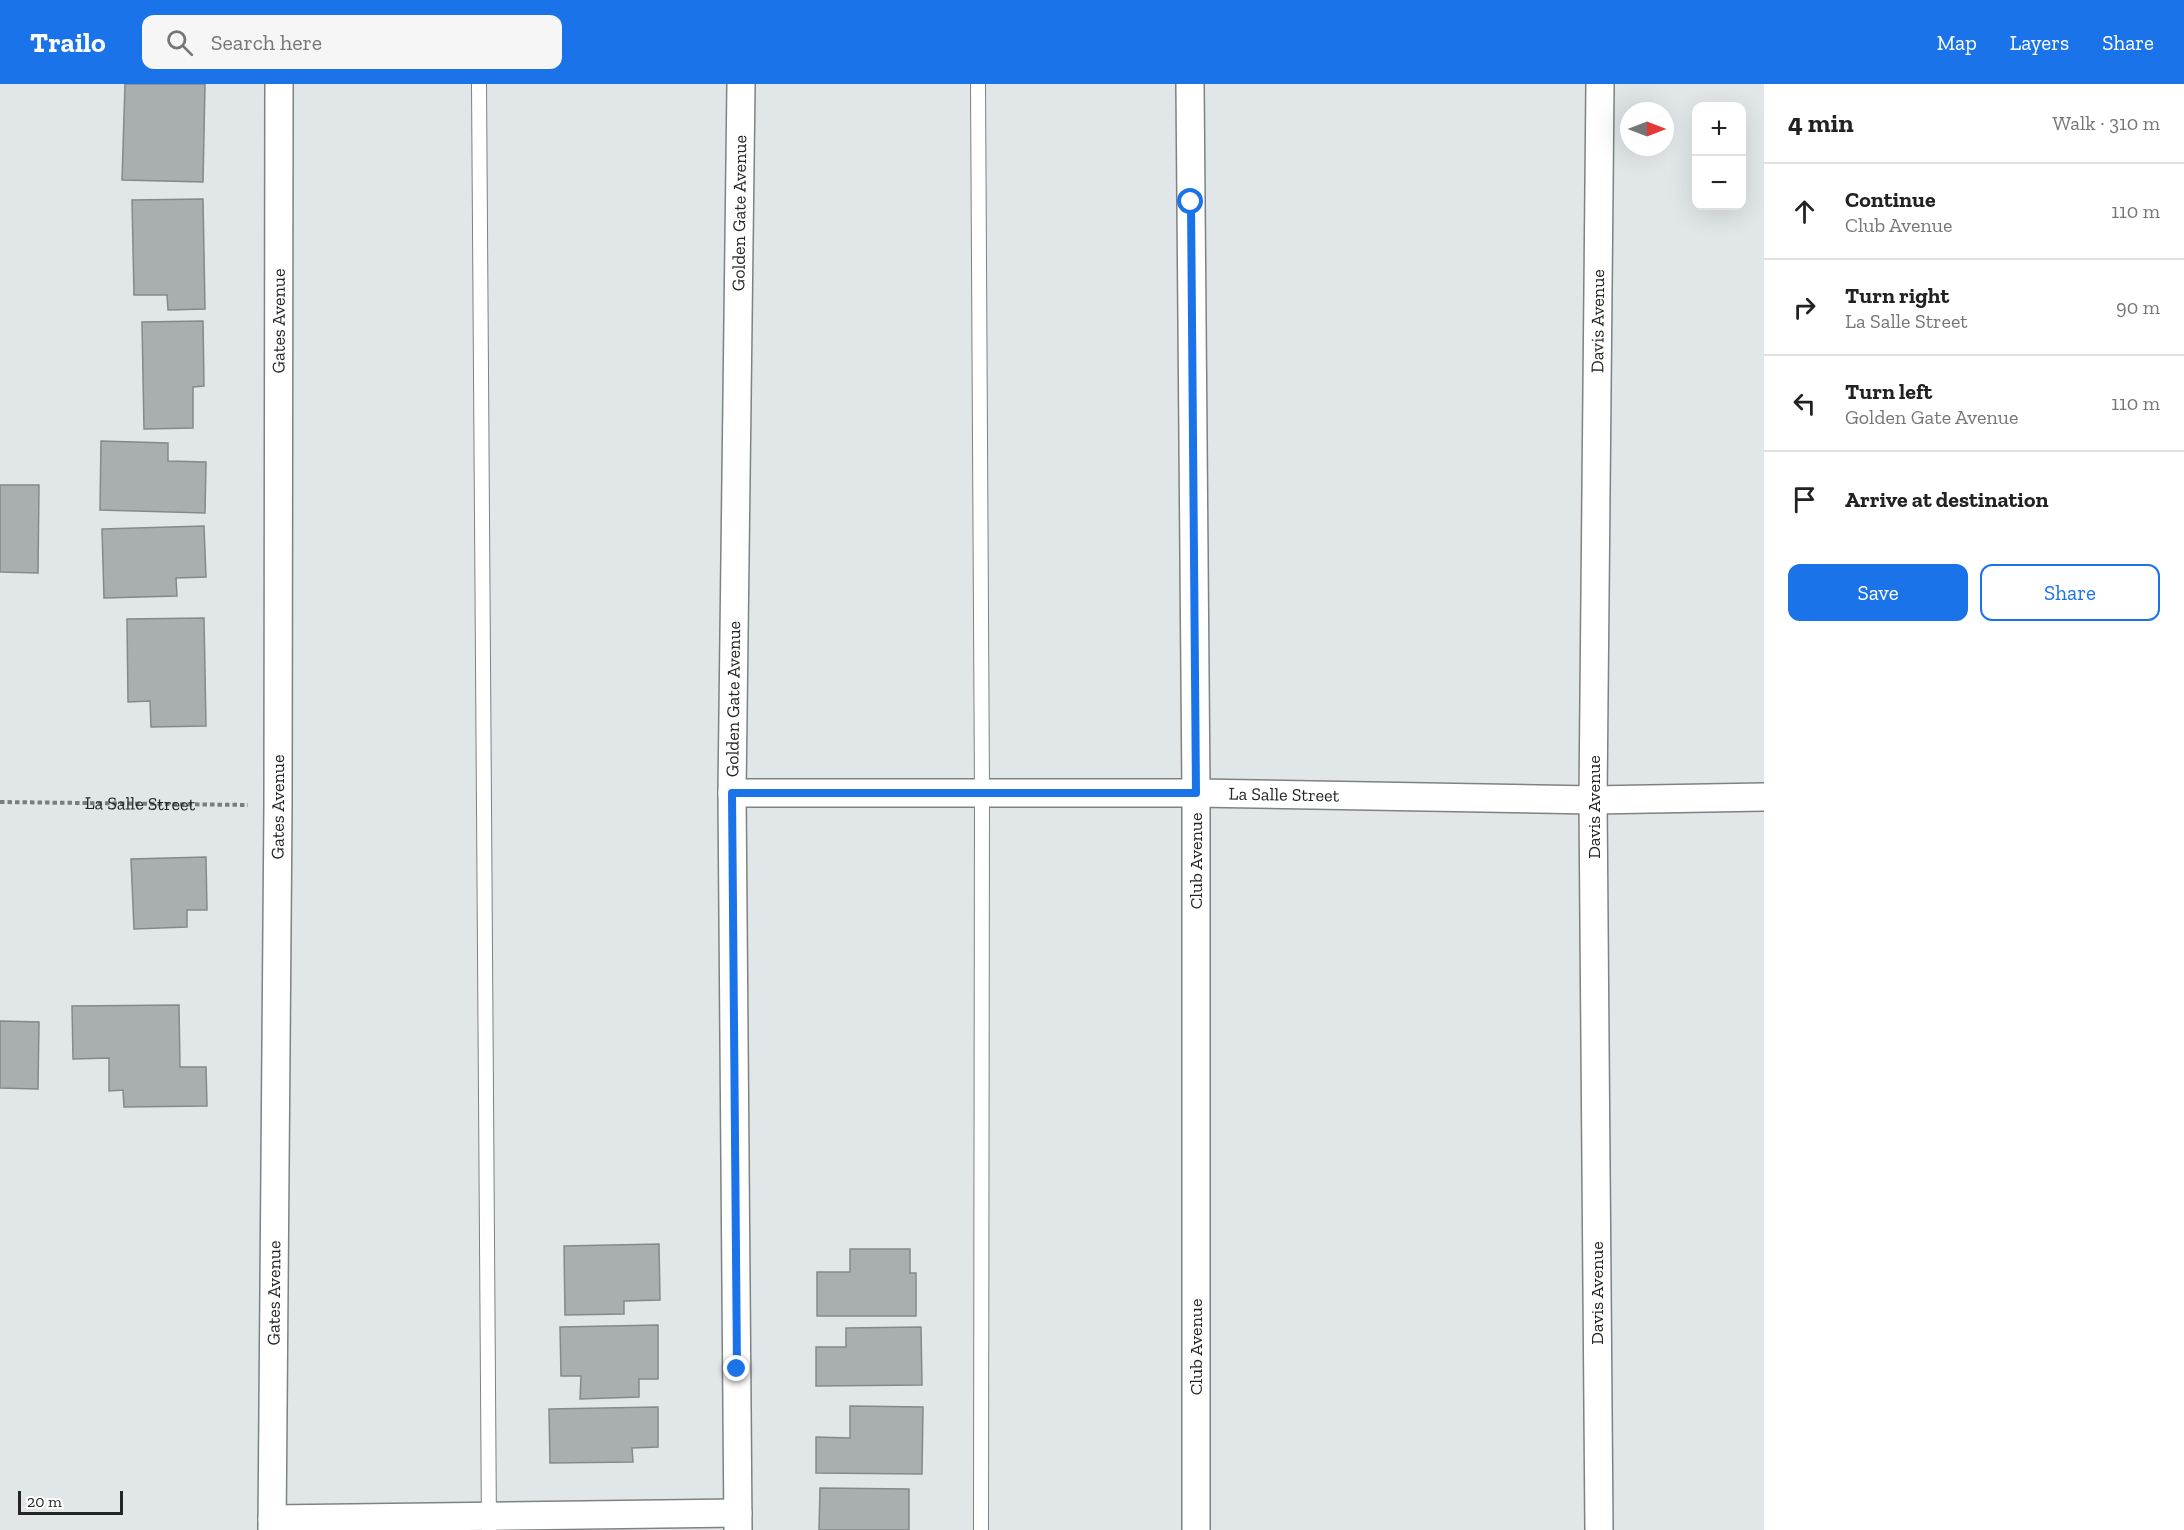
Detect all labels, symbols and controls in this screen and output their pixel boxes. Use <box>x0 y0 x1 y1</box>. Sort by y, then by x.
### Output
search box <box>142 15 562 69</box>
text: Trailo <box>30 26 106 59</box>
icon: search <box>163 26 196 59</box>
text: Search here <box>211 29 322 56</box>
text: Map <box>1937 30 1977 55</box>
text: Layers <box>2010 30 2069 55</box>
text: Share <box>2102 30 2154 55</box>
north arrow <box>1620 102 1674 156</box>
map controls <box>1692 102 1746 210</box>
button: + <box>1692 102 1746 156</box>
text: 4 min <box>1788 107 1854 139</box>
text: Walk · 310 m <box>2053 111 2160 135</box>
street label: Golden Gate Avenue <box>727 135 751 291</box>
button: − <box>1692 156 1746 210</box>
text: Continue <box>1845 186 1936 213</box>
route start <box>1177 188 1203 214</box>
icon: ahead <box>1788 195 1821 228</box>
text: 110 m <box>2111 199 2160 223</box>
text: Club Avenue <box>1845 213 1952 237</box>
street label: Gates Avenue <box>268 269 290 373</box>
street label: Davis Avenue <box>1586 269 1609 373</box>
text: Turn right <box>1845 282 1949 309</box>
icon: right <box>1788 291 1821 324</box>
text: 90 m <box>2116 295 2160 319</box>
text: La Salle Street <box>1845 309 1968 333</box>
text: Turn left <box>1845 378 1932 405</box>
icon: left <box>1788 387 1821 420</box>
text: 110 m <box>2111 391 2160 415</box>
text: Golden Gate Avenue <box>1845 405 2018 429</box>
icon: arrive <box>1788 483 1821 516</box>
text: Arrive at destination <box>1845 486 2048 513</box>
button: Save <box>1788 564 1968 621</box>
button: Share <box>1980 564 2160 621</box>
street label: Golden Gate Avenue <box>721 621 745 777</box>
street label: Gates Avenue <box>267 755 289 860</box>
street label: Davis Avenue <box>1583 755 1605 859</box>
street label: La Salle Street <box>1229 783 1340 807</box>
street label: La Salle Street <box>85 792 196 815</box>
street label: Club Avenue <box>1185 813 1207 909</box>
street label: Gates Avenue <box>263 1241 285 1346</box>
street label: Davis Avenue <box>1586 1241 1608 1345</box>
street label: Club Avenue <box>1185 1299 1207 1395</box>
route end <box>723 1355 749 1381</box>
scale bar <box>18 1488 123 1516</box>
text: 20 m <box>27 1492 62 1511</box>

